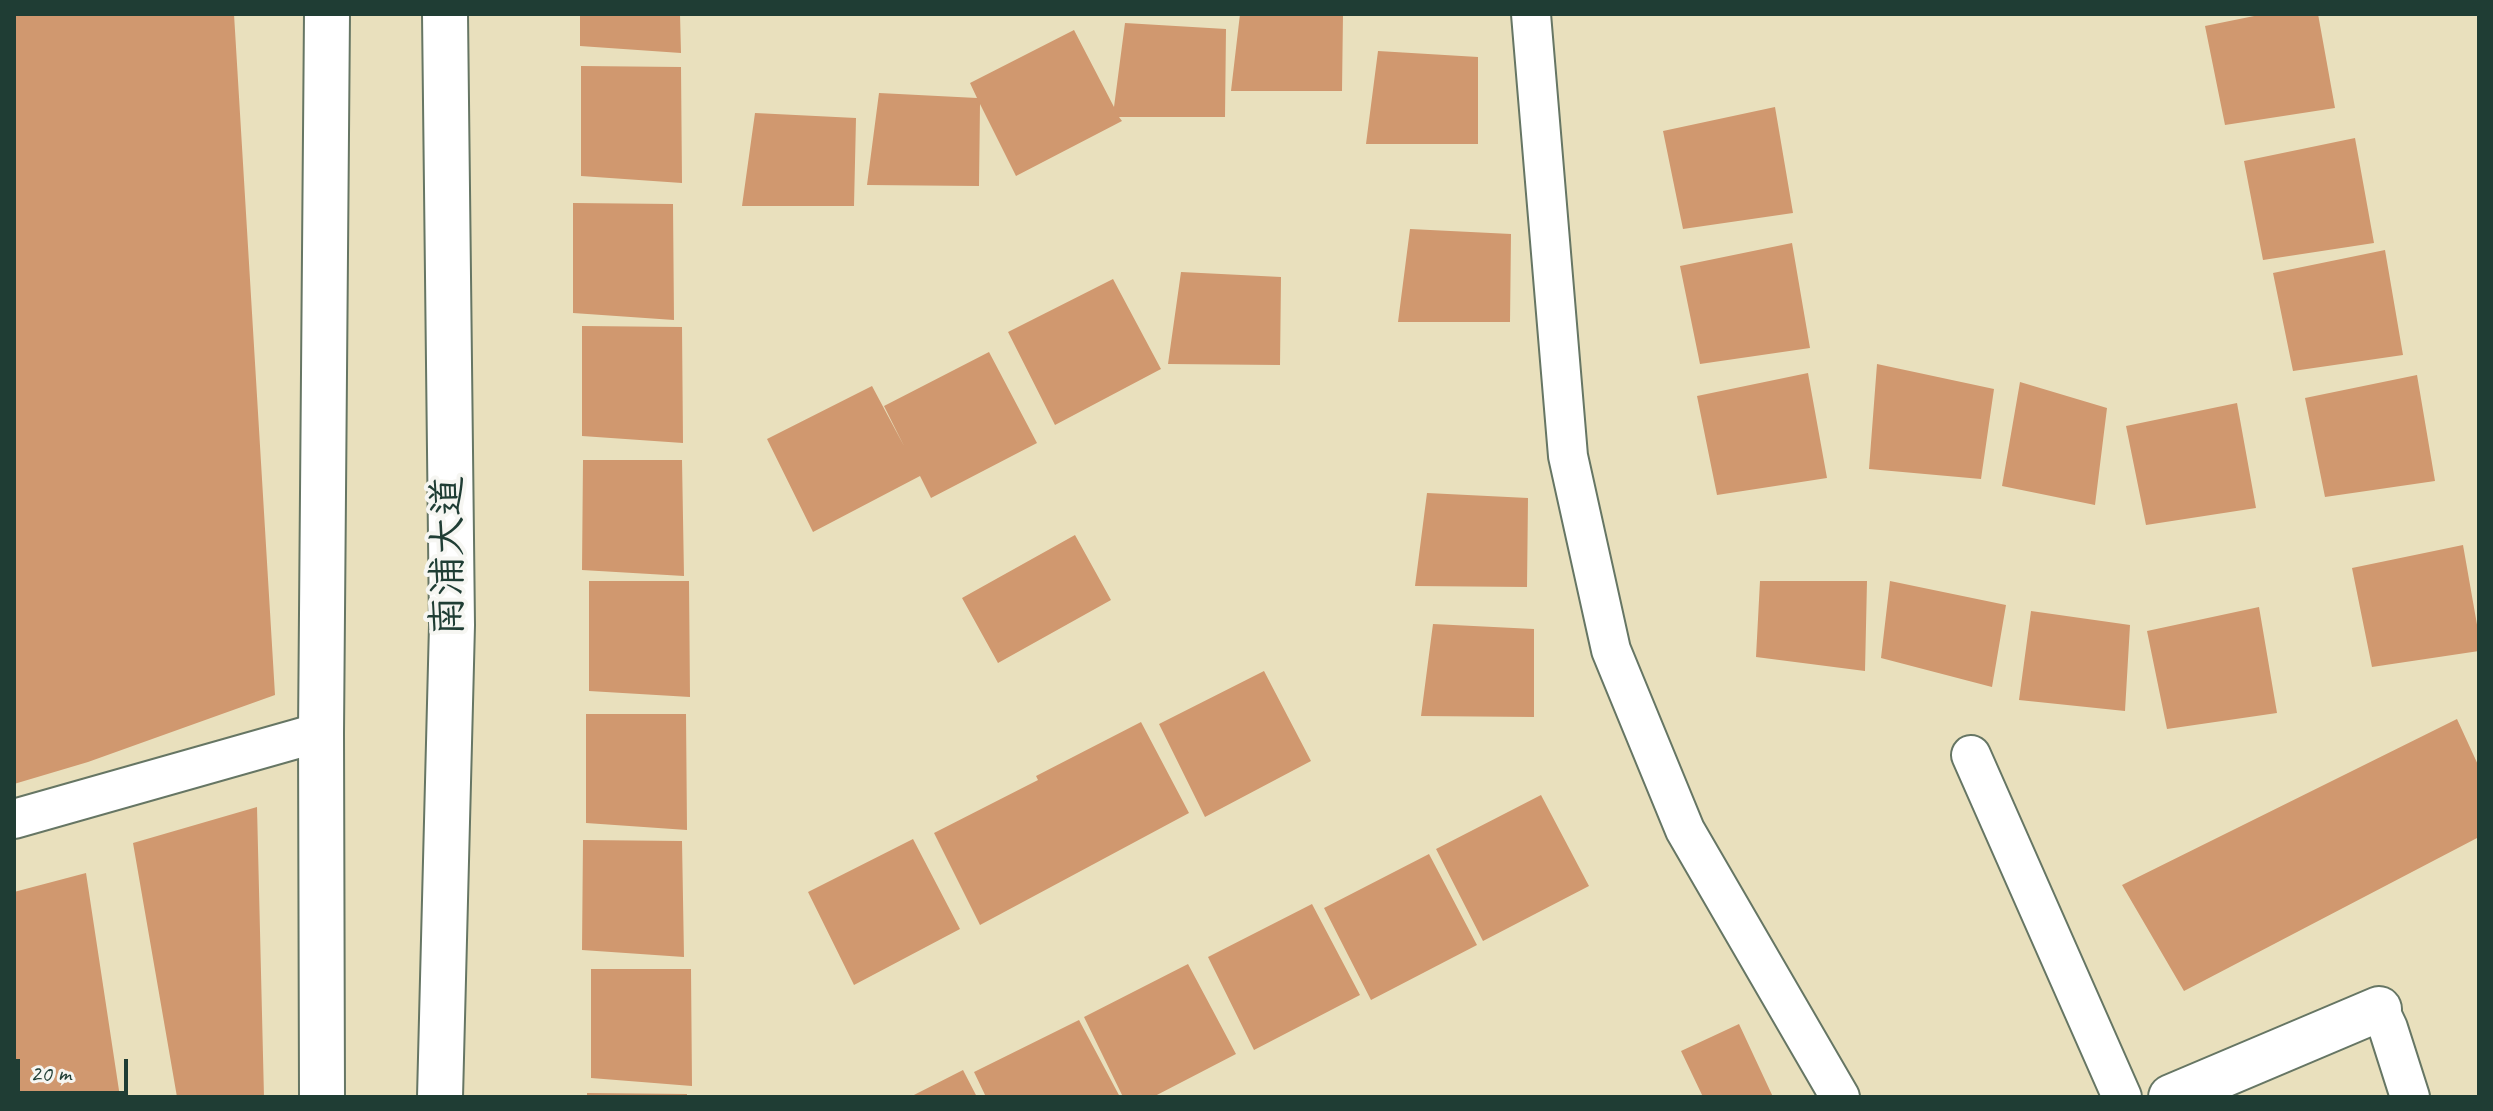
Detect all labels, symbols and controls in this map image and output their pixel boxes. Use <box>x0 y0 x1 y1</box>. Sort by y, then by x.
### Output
street label: 南浦大道 <box>426 476 474 636</box>
scale bar <box>20 1043 132 1093</box>
text: 20 m <box>30 1058 71 1088</box>

